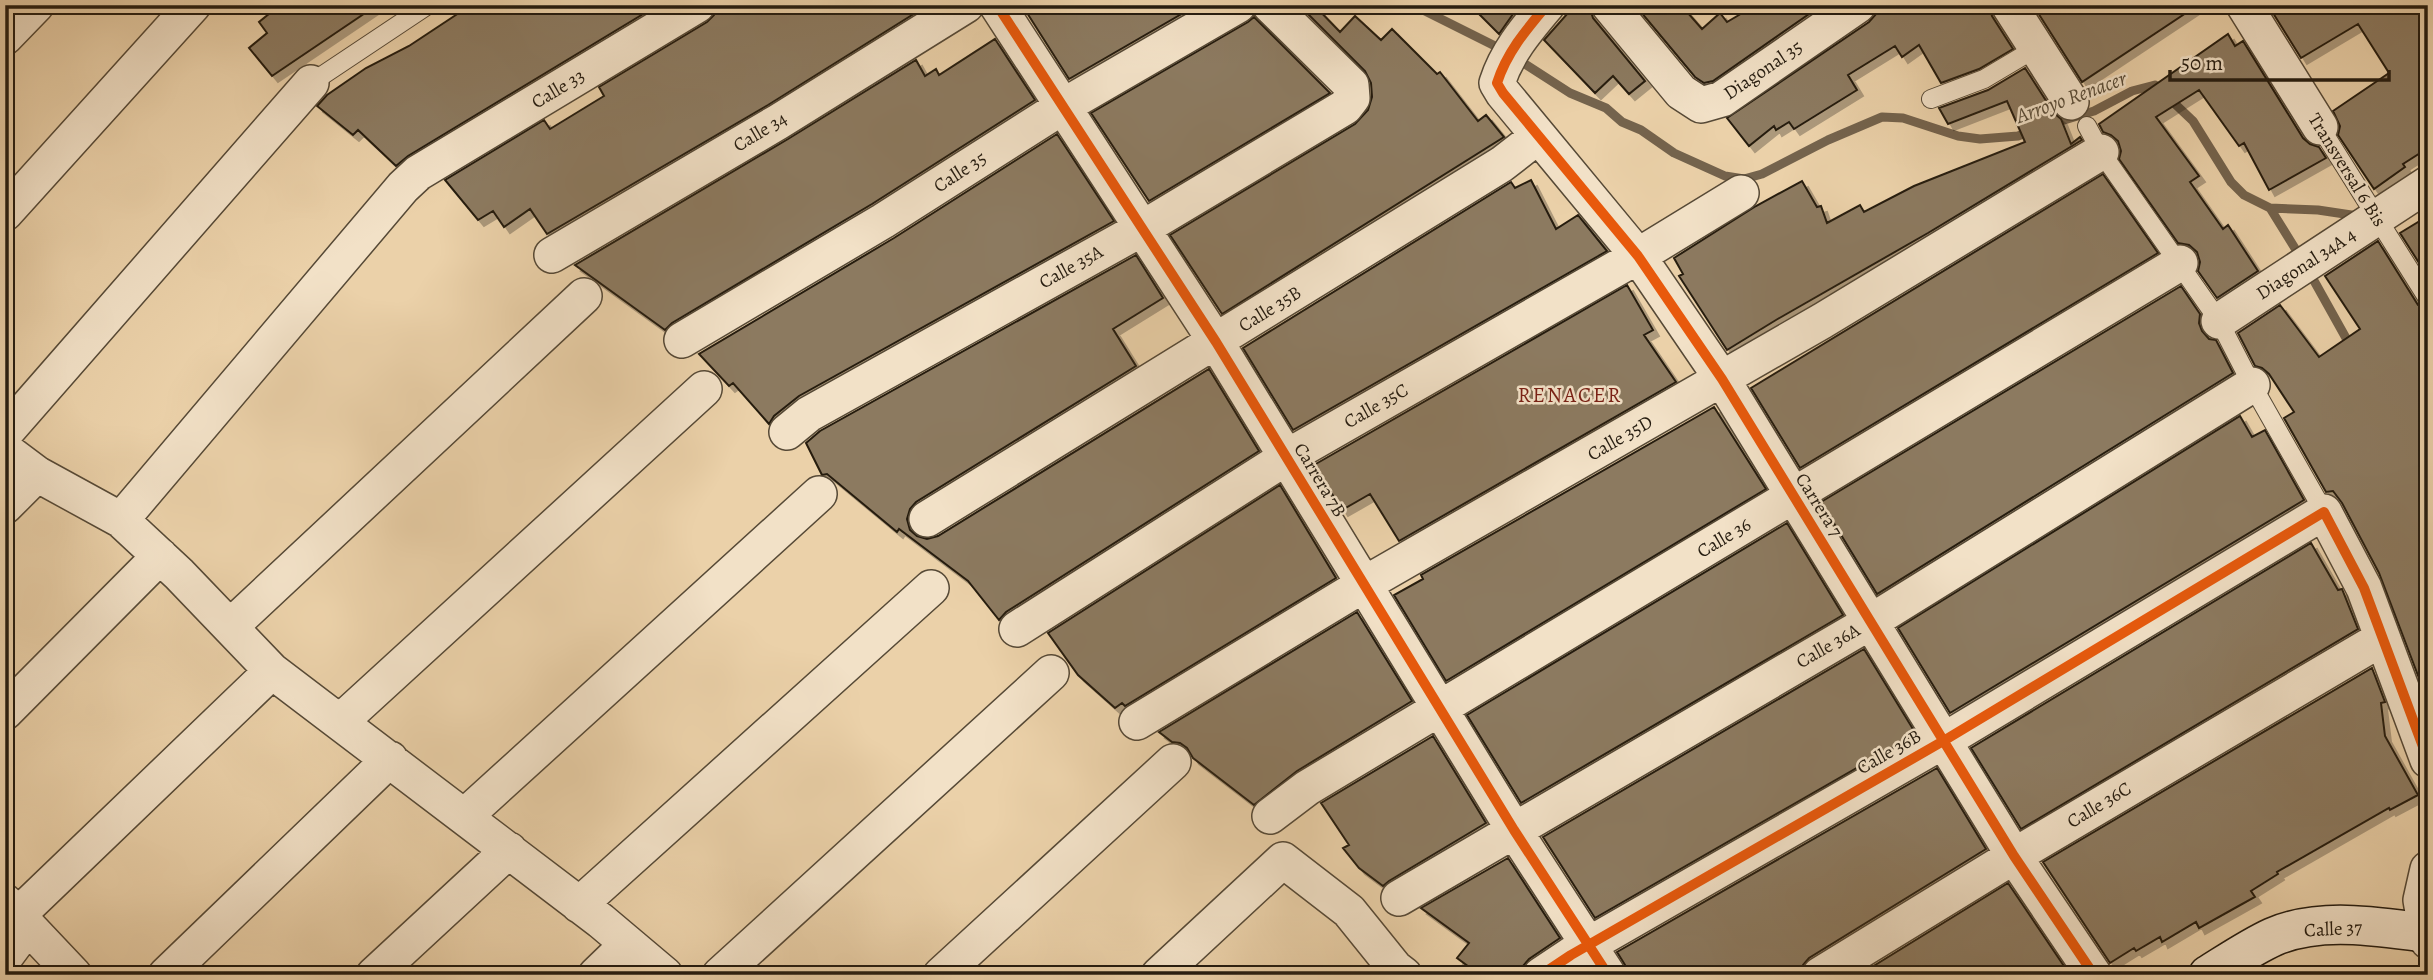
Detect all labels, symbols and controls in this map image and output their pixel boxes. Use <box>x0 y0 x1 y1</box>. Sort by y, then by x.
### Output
street label: Diagonal 35 <box>1718 34 1808 106</box>
scale bar <box>2170 38 2389 82</box>
text: 50 m <box>2181 49 2223 77</box>
street label: Calle 33 <box>526 63 590 115</box>
water label: Arroyo Renacer <box>2011 64 2131 130</box>
street label: Calle 34 <box>728 106 792 158</box>
street label: Transversal 6 Bis <box>2302 108 2392 232</box>
street label: Calle 35 <box>928 145 992 199</box>
street label: Diagonal 34A 4 <box>2251 222 2361 306</box>
street label: Calle 35A <box>1034 238 1108 295</box>
street label: Calle 35B <box>1234 280 1306 338</box>
street label: Calle 35C <box>1339 377 1413 435</box>
district label: RENACER <box>1518 381 1622 409</box>
street label: Calle 35D <box>1582 409 1658 467</box>
street label: Carrera 7B <box>1288 438 1352 522</box>
street label: Carrera 7 <box>1789 468 1849 542</box>
street label: Calle 36 <box>1692 512 1756 564</box>
street label: Calle 36A <box>1791 617 1866 675</box>
street label: Calle 36B <box>1852 723 1926 781</box>
street label: Calle 36C <box>2062 776 2136 834</box>
street label: Calle 37 <box>2303 914 2363 944</box>

